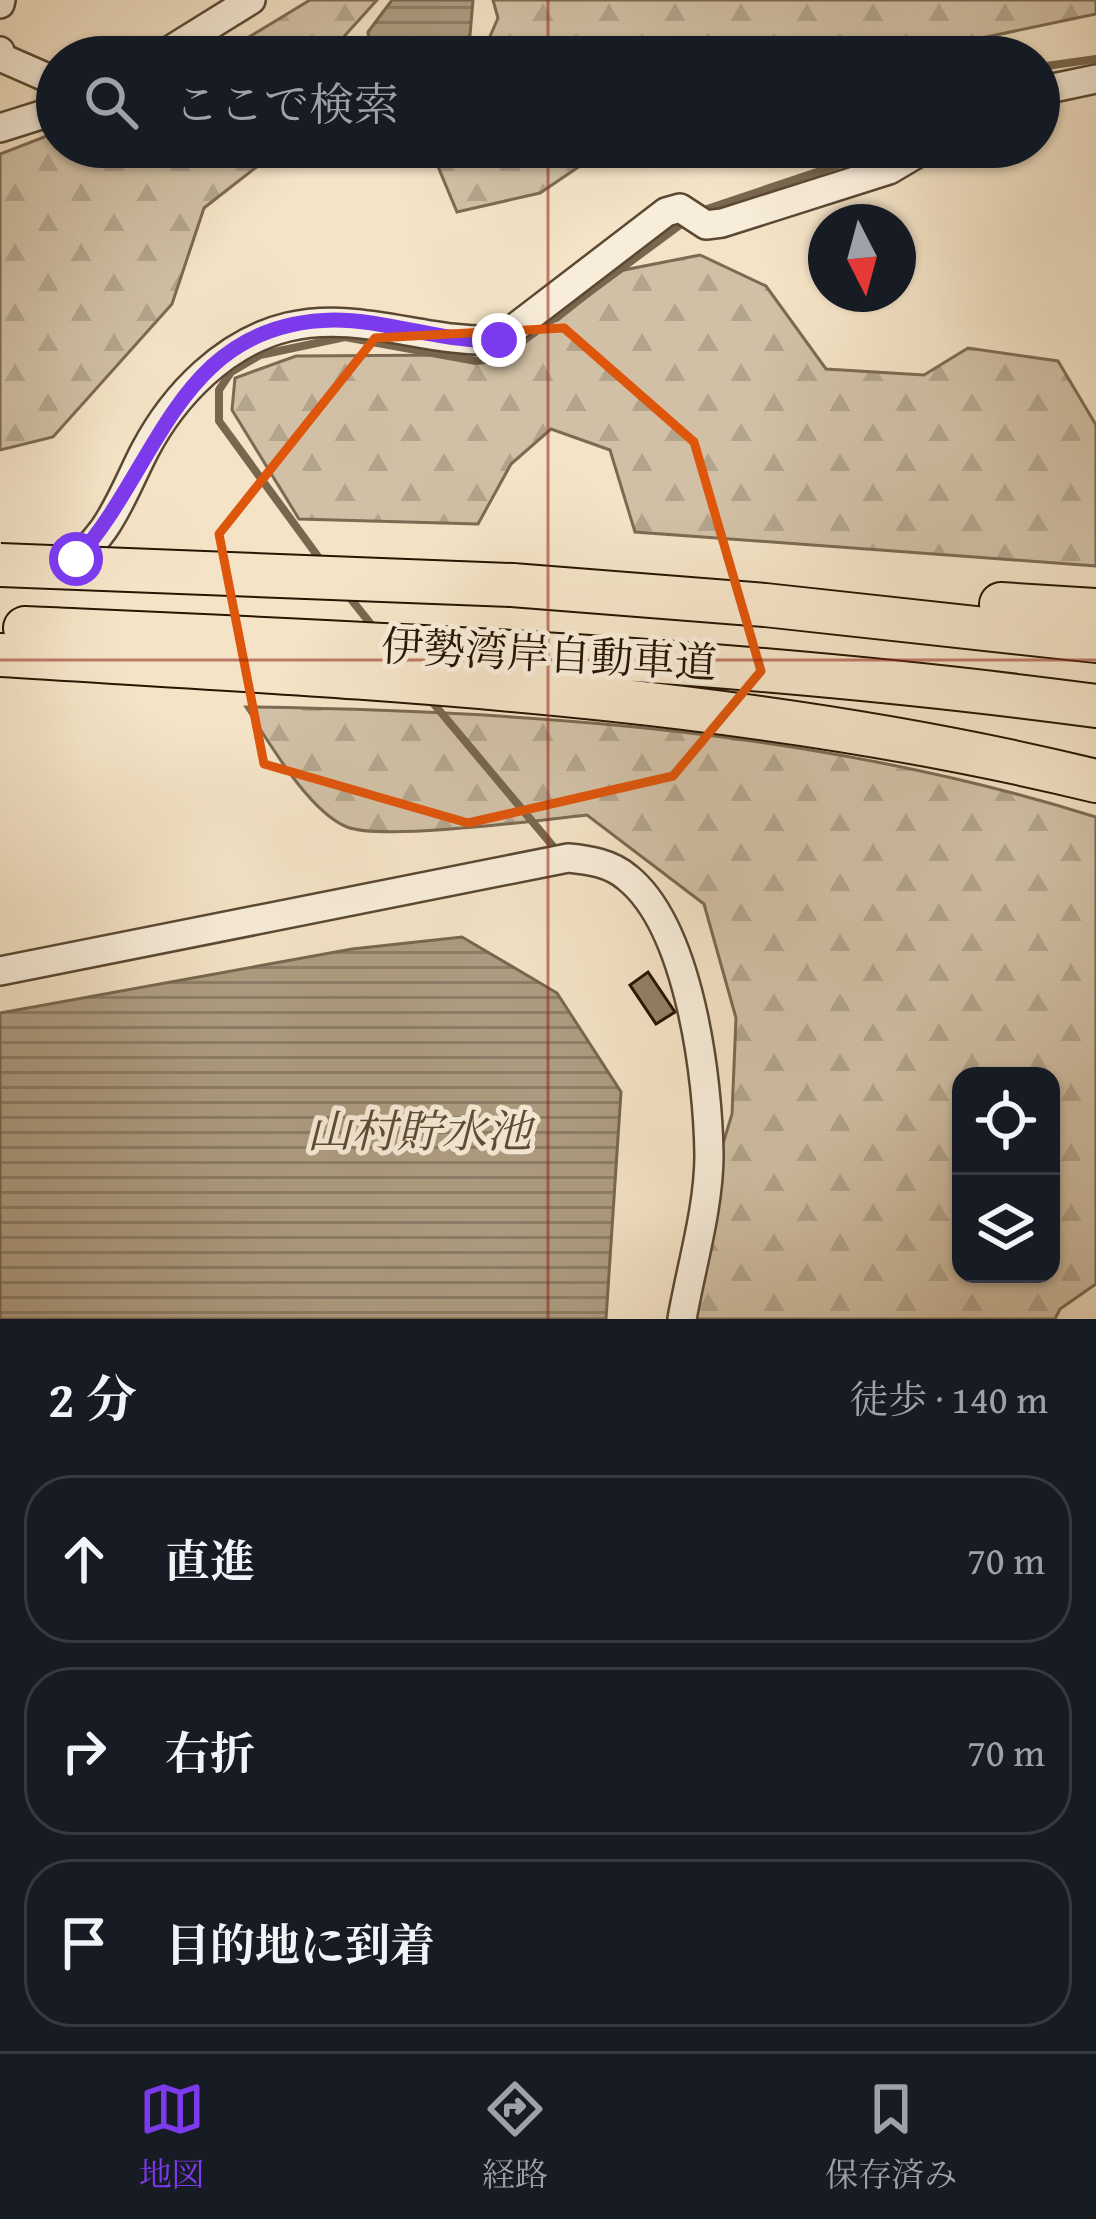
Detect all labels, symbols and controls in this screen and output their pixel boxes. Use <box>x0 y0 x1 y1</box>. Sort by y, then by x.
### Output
search box <box>36 36 1060 168</box>
icon: search <box>78 69 144 135</box>
text: ここで検索 <box>174 71 399 136</box>
north arrow <box>808 204 916 312</box>
route end <box>472 313 526 367</box>
route start <box>49 532 103 586</box>
street label: 伊勢湾岸自動車道 <box>380 614 718 693</box>
map controls <box>952 1067 1060 1283</box>
button: locate <box>952 1067 1060 1175</box>
water label: 山村貯水池 <box>306 1098 536 1163</box>
button: layers <box>952 1175 1060 1283</box>
text: 2 分 <box>48 1361 137 1436</box>
text: 徒歩 · 140 m <box>850 1370 1048 1427</box>
icon: ahead <box>51 1526 117 1592</box>
text: 直進 <box>165 1528 255 1593</box>
text: 70 m <box>967 1531 1045 1588</box>
icon: right <box>51 1718 117 1784</box>
text: 右折 <box>165 1720 255 1785</box>
text: 70 m <box>967 1723 1045 1780</box>
icon: arrive <box>51 1910 117 1976</box>
text: 目的地に到着 <box>165 1912 435 1977</box>
tab: 地図 <box>139 2076 205 2198</box>
tab: 経路 <box>482 2076 548 2198</box>
tab: 保存済み <box>825 2076 957 2198</box>

